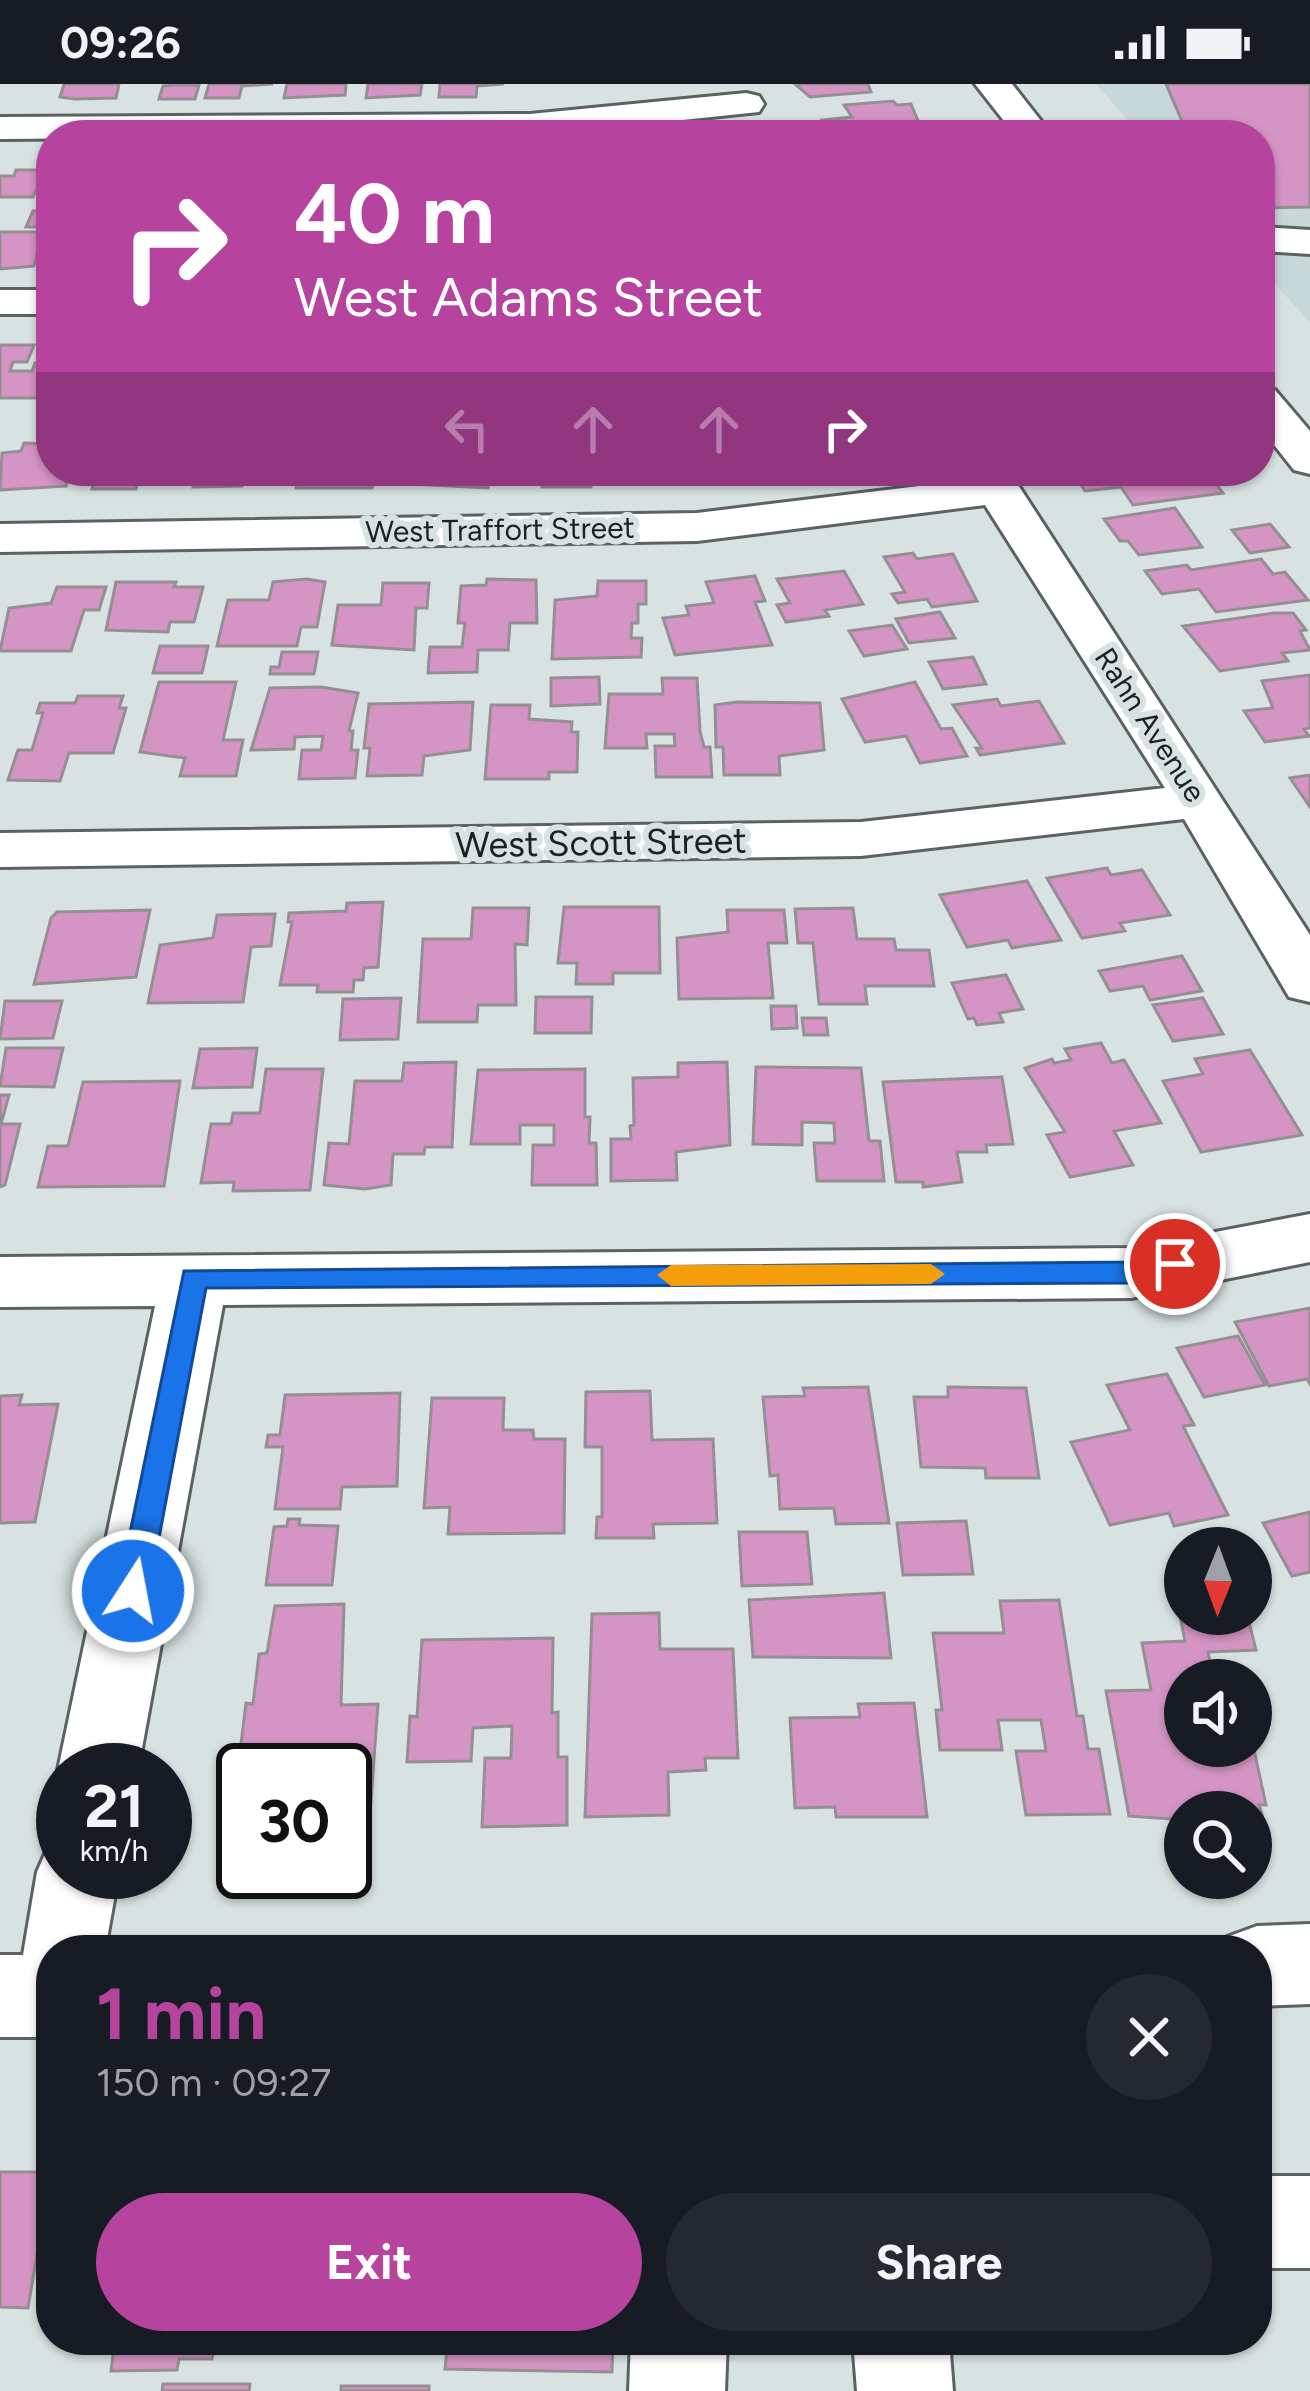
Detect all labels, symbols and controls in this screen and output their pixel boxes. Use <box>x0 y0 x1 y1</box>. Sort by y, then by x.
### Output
text: 09:26 <box>60 15 181 69</box>
text: 40 m <box>294 163 495 264</box>
icon: right <box>96 168 252 324</box>
text: West Adams Street <box>294 265 763 330</box>
icon: left <box>434 396 500 462</box>
icon: ahead <box>560 396 626 462</box>
icon: ahead <box>686 396 752 462</box>
icon: right <box>812 396 878 462</box>
street label: West Traffort Street <box>365 509 635 550</box>
street label: Rahn Avenue <box>1087 641 1214 809</box>
street label: West Scott Street <box>455 818 747 867</box>
pin <box>1124 1213 1226 1315</box>
icon: arrive <box>1142 1231 1208 1297</box>
north arrow <box>1164 1527 1272 1635</box>
map controls <box>1164 1527 1272 1899</box>
position arrow <box>70 1528 196 1654</box>
button: sound <box>1164 1659 1272 1767</box>
speed limit sign: 30 <box>216 1743 372 1899</box>
text: 21 <box>84 1770 144 1842</box>
button: search <box>1164 1791 1272 1899</box>
text: km/h <box>80 1832 148 1869</box>
text: 1 min <box>96 1971 266 2057</box>
button: close <box>1086 1974 1212 2100</box>
text: 150 m · 09:27 <box>96 2059 331 2106</box>
button: Exit <box>96 2193 642 2331</box>
button: Share <box>666 2193 1212 2331</box>

